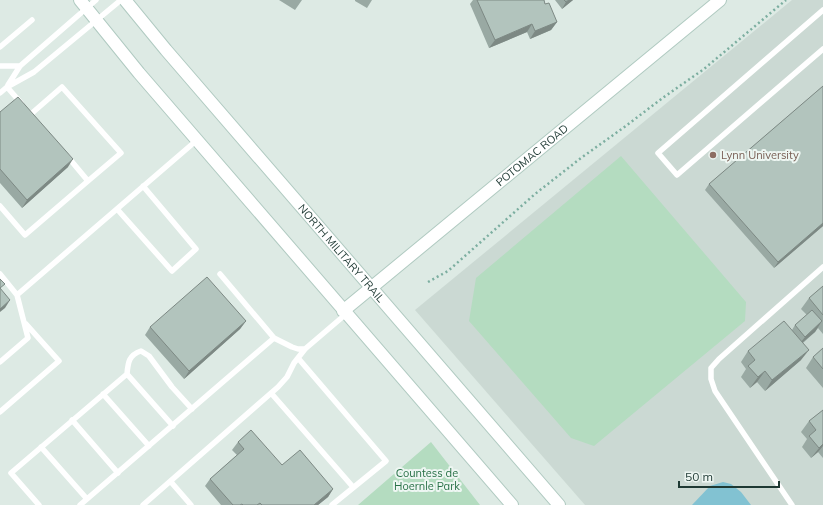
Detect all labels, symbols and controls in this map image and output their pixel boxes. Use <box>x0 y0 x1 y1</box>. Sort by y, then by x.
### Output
street label: POTOMAC ROAD <box>493 121 571 189</box>
place label: Lynn University <box>721 148 799 162</box>
marker: Lynn University <box>708 150 718 160</box>
street label: NORTH MILITARY TRAIL <box>295 201 388 305</box>
scale bar <box>679 463 779 489</box>
park label: Countess de Hoernle Park <box>394 466 460 493</box>
text: 50 m <box>685 469 713 484</box>

